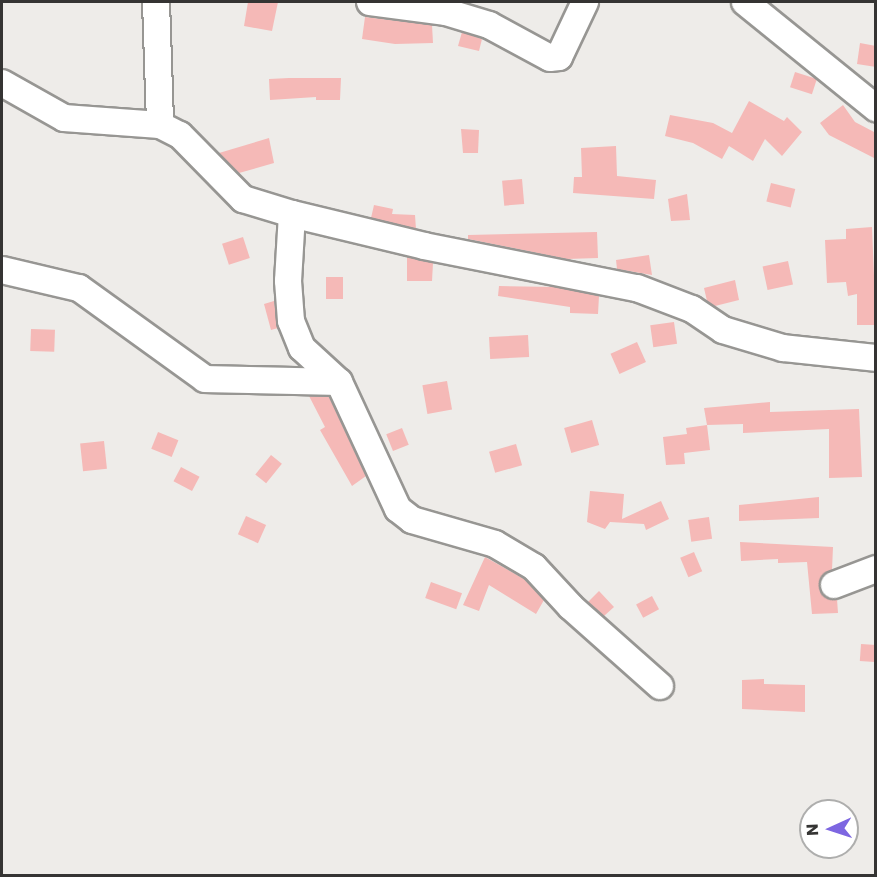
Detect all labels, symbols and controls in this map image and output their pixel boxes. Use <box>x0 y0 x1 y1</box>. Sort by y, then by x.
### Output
north arrow <box>799 799 859 859</box>
text: N <box>801 823 824 836</box>

